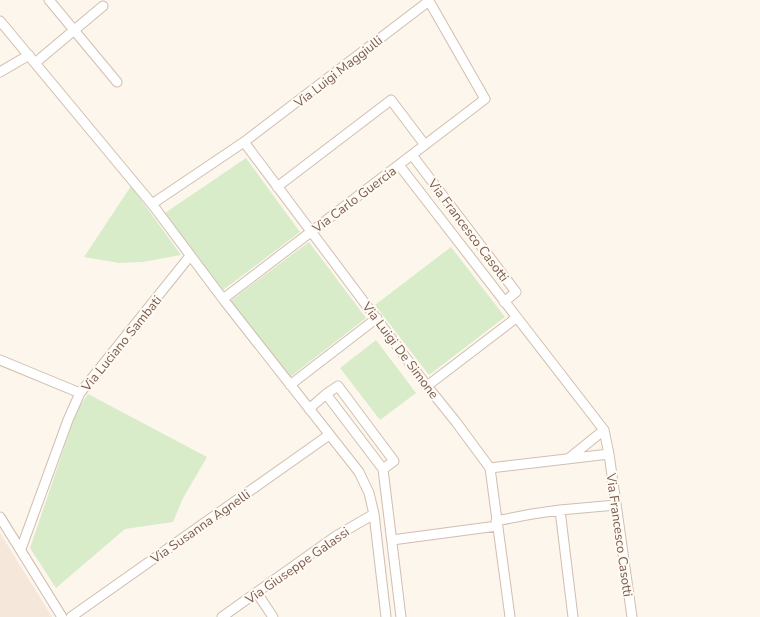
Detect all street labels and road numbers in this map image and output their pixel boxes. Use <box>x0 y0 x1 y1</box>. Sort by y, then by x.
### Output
street label: Via Luigi Maggiulli <box>290 32 387 113</box>
street label: Via Carlo Guercia <box>308 162 400 238</box>
street label: Via Francesco Casotti <box>423 175 513 286</box>
street label: Via Luciano Sambati <box>77 292 166 396</box>
street label: Via Luigi De Simone <box>357 298 443 403</box>
street label: Via Francesco Casotti <box>601 471 637 598</box>
street label: Via Susanna Agnelli <box>146 486 254 569</box>
street label: Via Giuseppe Galassi <box>241 523 353 609</box>

